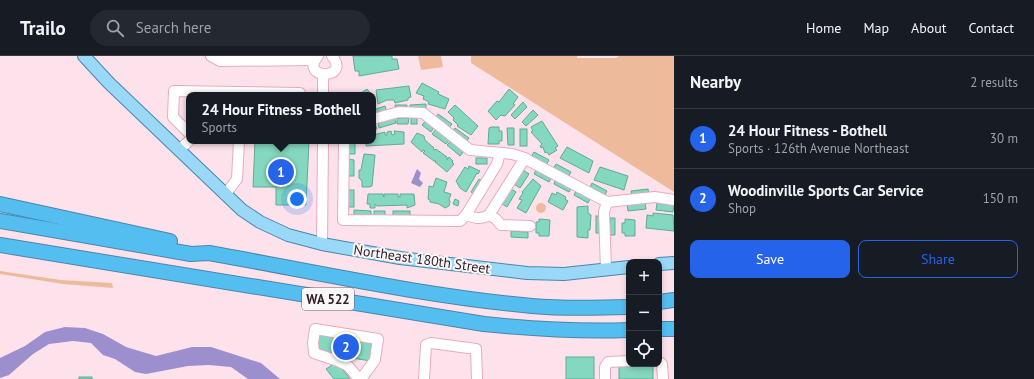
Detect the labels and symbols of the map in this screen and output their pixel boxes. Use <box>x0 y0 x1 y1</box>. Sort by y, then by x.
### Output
pin: 1 <box>268 157 294 187</box>
your location <box>287 189 307 209</box>
street label: Northeast 180th Street <box>353 241 492 278</box>
road number: WA 522 <box>302 288 354 310</box>
pin: 2 <box>333 332 359 362</box>

